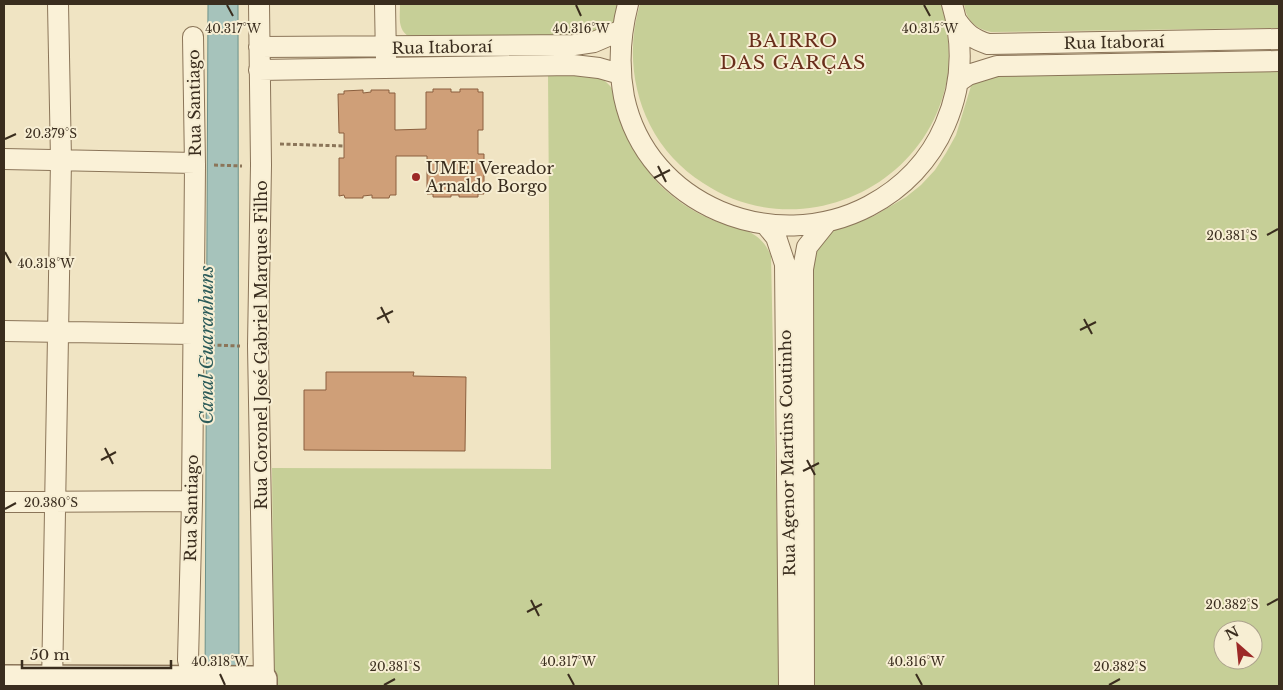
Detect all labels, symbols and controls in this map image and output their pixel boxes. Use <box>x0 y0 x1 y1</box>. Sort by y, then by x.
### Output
text: 40.317°W <box>205 21 262 36</box>
text: 40.316°W <box>552 21 611 36</box>
text: 40.315°W <box>902 21 959 36</box>
district label: BAIRRO DAS GARÇAS <box>720 29 866 74</box>
street label: Rua Itaboraí <box>1063 31 1165 53</box>
street label: Rua Itaboraí <box>391 36 493 58</box>
street label: Rua Santiago <box>183 49 205 157</box>
text: 20.379°S <box>25 126 77 141</box>
place label: UMEI Vereador Arnaldo Borgo <box>425 158 555 196</box>
marker: UMEI Vereador Arnaldo Borgo <box>410 171 422 183</box>
street label: Rua Coronel José Gabriel Marques Filho <box>251 180 271 510</box>
text: 20.381°S <box>1207 228 1258 243</box>
text: 40.318°W <box>18 256 75 271</box>
water label: Canal Guaranhuns <box>196 265 218 424</box>
street label: Rua Agenor Martins Coutinho <box>775 330 799 576</box>
street label: Rua Santiago <box>180 454 202 562</box>
text: 20.380°S <box>24 495 78 510</box>
text: 20.382°S <box>1206 597 1259 612</box>
north arrow <box>1213 620 1263 670</box>
text: N <box>1222 622 1242 644</box>
scale bar <box>22 638 171 670</box>
text: 50 m <box>30 645 70 664</box>
text: 40.318°W <box>192 654 249 669</box>
text: 40.317°W <box>540 654 597 669</box>
text: 40.316°W <box>887 654 946 669</box>
text: 20.381°S <box>370 659 421 674</box>
text: 20.382°S <box>1094 659 1147 674</box>

